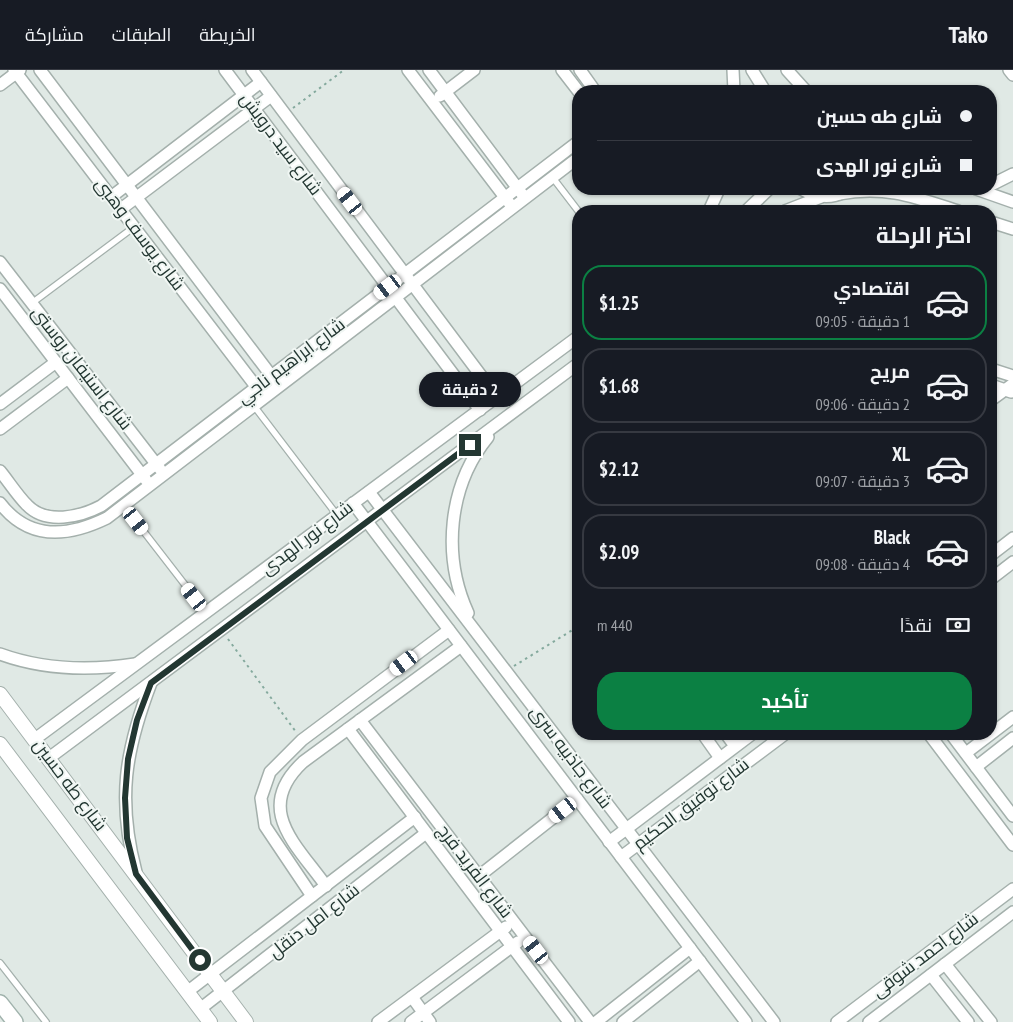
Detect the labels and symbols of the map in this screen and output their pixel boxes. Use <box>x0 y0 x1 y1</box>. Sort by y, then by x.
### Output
street label: شارع سيد درويش <box>234 88 328 200</box>
street label: شارع يوسف وهبى <box>90 173 190 295</box>
car <box>334 185 365 217</box>
car <box>371 272 404 302</box>
street label: شارع استيفان روستى <box>26 301 138 435</box>
street label: شارع ابراهيم ناجي <box>232 312 351 411</box>
callout: 2 دقيقة <box>419 372 521 408</box>
route end <box>459 434 481 456</box>
street label: شارع نور الهدى <box>256 495 358 581</box>
car <box>120 505 151 537</box>
car <box>178 581 209 613</box>
car <box>387 648 420 678</box>
street label: شارع جاذبيه سرى <box>524 701 618 813</box>
street label: شارع طه حسين <box>27 734 113 836</box>
street label: شارع توفيق الحكيم <box>628 752 754 856</box>
car <box>546 795 579 825</box>
street label: شارع الفريد فرج <box>432 819 518 923</box>
street label: شارع امل دنقل <box>264 878 364 964</box>
street label: شارع احمد شوقى <box>867 907 983 1003</box>
car <box>520 934 551 966</box>
route start <box>189 949 211 971</box>

